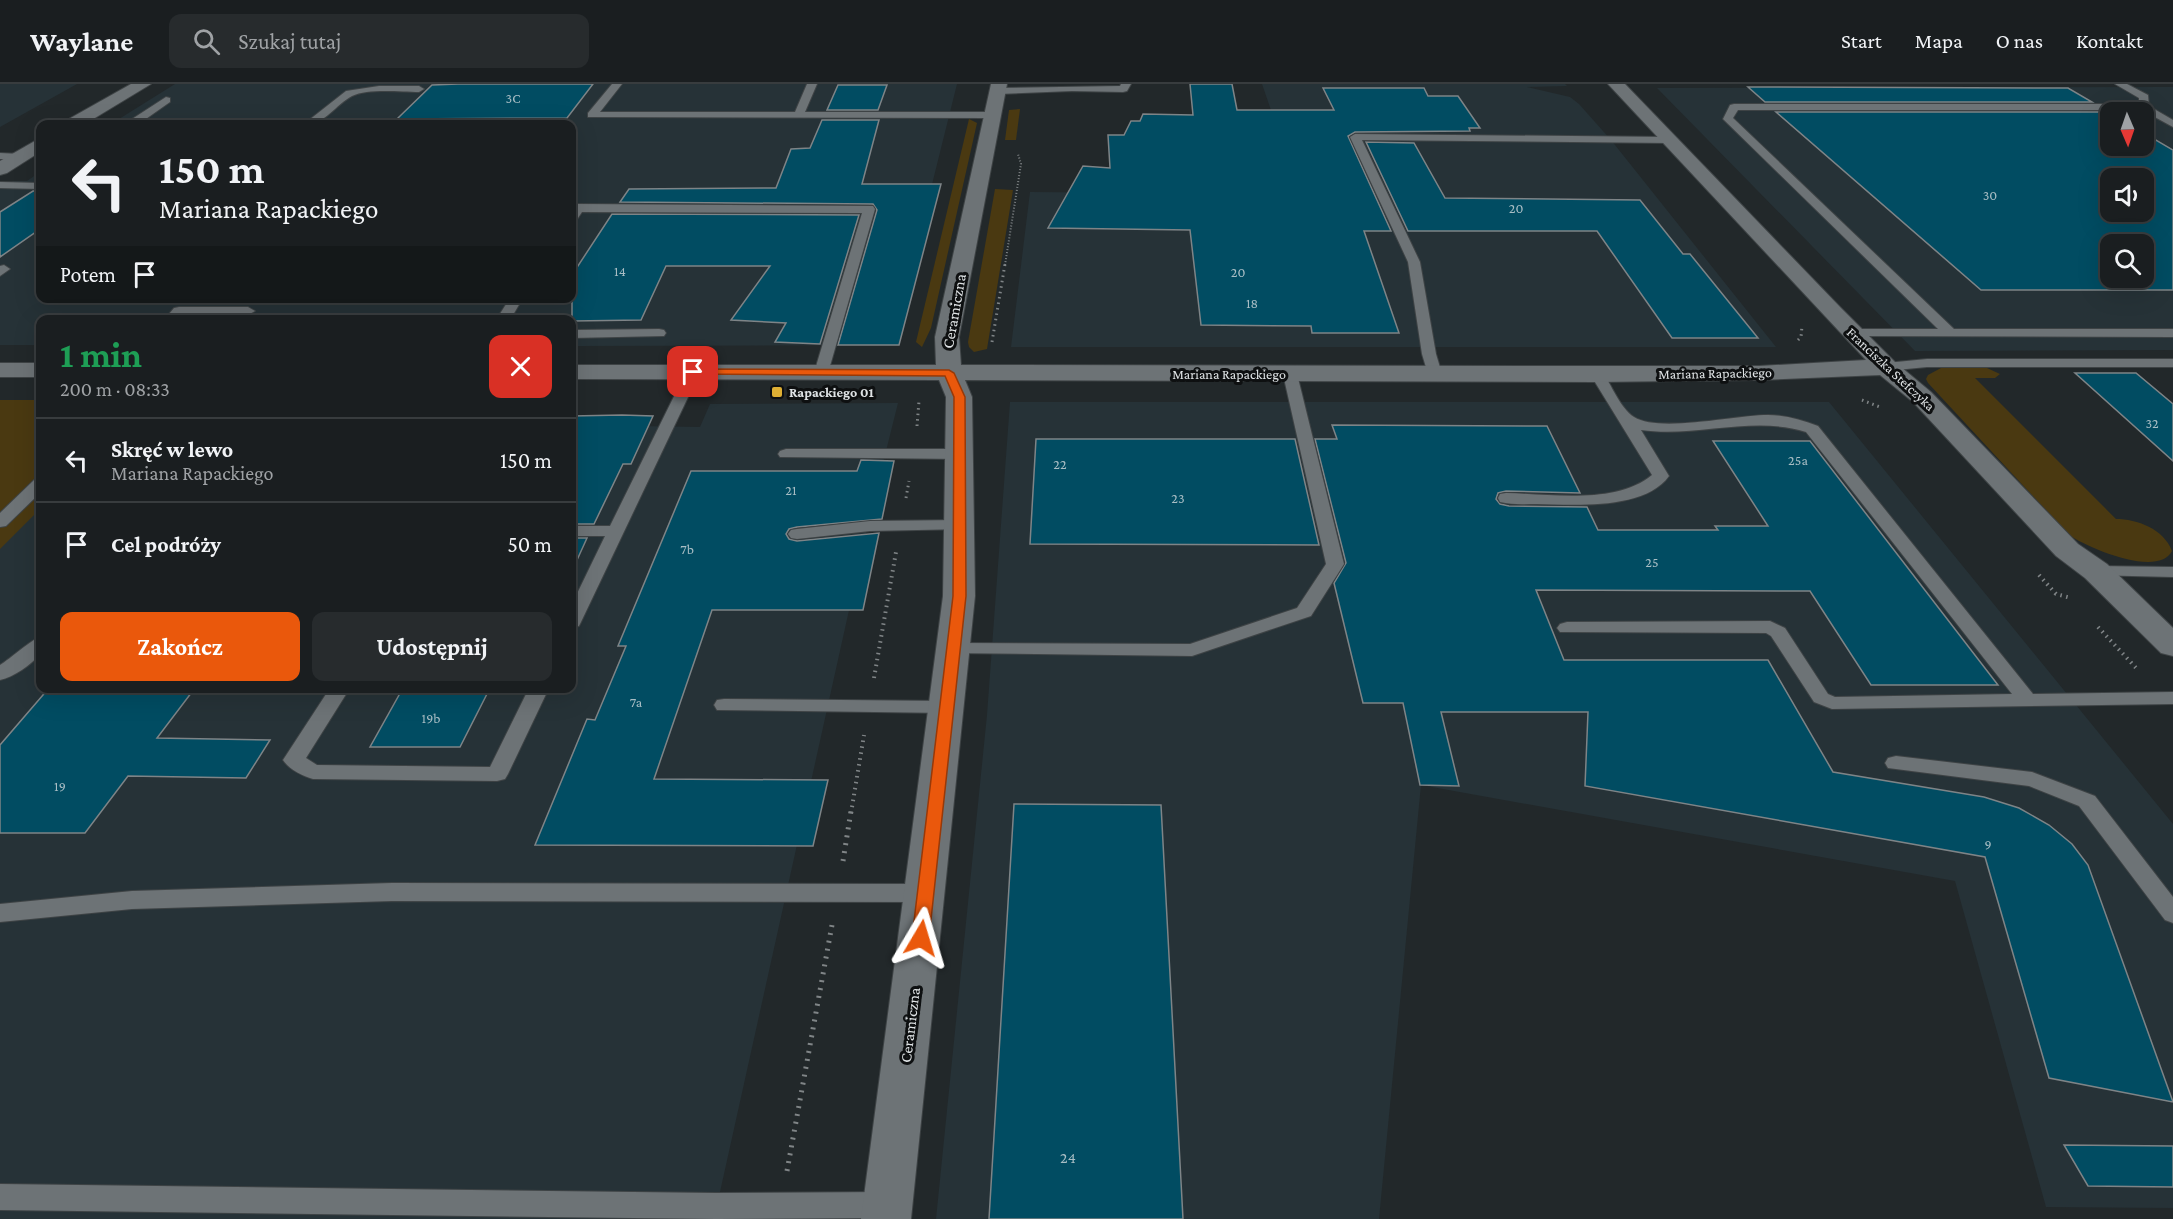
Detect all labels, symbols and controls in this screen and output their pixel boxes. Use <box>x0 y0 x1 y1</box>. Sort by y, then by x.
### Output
search box <box>169 14 589 68</box>
icon: search <box>190 25 223 58</box>
text: Waylane <box>30 26 133 57</box>
text: Szukaj tutaj <box>238 29 341 54</box>
text: Start <box>1841 29 1882 53</box>
text: Mapa <box>1915 29 1963 53</box>
text: O nas <box>1996 29 2043 53</box>
text: Kontakt <box>2076 29 2143 53</box>
house number: 3C <box>506 90 520 106</box>
north arrow <box>2100 102 2154 156</box>
map controls <box>2100 102 2154 288</box>
icon: left <box>60 144 138 222</box>
text: 150 m <box>159 145 264 192</box>
button: sound <box>2100 168 2154 222</box>
house number: 30 <box>1983 187 1997 203</box>
text: Mariana Rapackiego <box>159 194 378 224</box>
house number: 20 <box>1509 200 1523 216</box>
button: search <box>2100 234 2154 288</box>
icon: arrive <box>128 258 161 291</box>
text: Potem <box>60 262 116 287</box>
house number: 14 <box>614 263 626 279</box>
house number: 20 <box>1231 264 1245 280</box>
street label: Ceramiczna <box>939 272 969 350</box>
house number: 18 <box>1246 295 1258 311</box>
street label: Franciszka Stefczyka <box>1844 324 1939 414</box>
text: 1 min <box>60 335 142 375</box>
button: close <box>489 335 552 398</box>
pin <box>667 346 718 397</box>
icon: arrive <box>676 355 709 388</box>
street label: Mariana Rapackiego <box>1658 364 1772 382</box>
street label: Mariana Rapackiego <box>1172 366 1286 382</box>
text: 200 m · 08:33 <box>60 378 170 400</box>
place label: Rapackiego 01 <box>789 384 874 400</box>
marker: Rapackiego 01 <box>770 385 784 399</box>
house number: 32 <box>2145 415 2159 431</box>
text: Skręć w lewo <box>111 437 233 462</box>
icon: left <box>60 444 93 477</box>
text: 150 m <box>500 448 552 473</box>
house number: 25a <box>1788 452 1808 468</box>
house number: 22 <box>1053 456 1067 472</box>
text: Mariana Rapackiego <box>111 462 273 484</box>
house number: 21 <box>785 482 797 498</box>
house number: 23 <box>1171 490 1185 506</box>
icon: arrive <box>60 528 93 561</box>
text: Cel podróży <box>111 532 221 557</box>
text: 50 m <box>507 532 552 557</box>
house number: 7b <box>680 541 694 557</box>
house number: 25 <box>1645 554 1659 570</box>
button: Zakończ <box>60 612 300 681</box>
button: Udostępnij <box>312 612 552 681</box>
house number: 7a <box>630 694 643 710</box>
house number: 19b <box>422 710 440 726</box>
house number: 19 <box>54 778 66 794</box>
house number: 9 <box>1984 836 1992 852</box>
position arrow <box>889 906 953 970</box>
street label: Ceramiczna <box>897 986 923 1064</box>
house number: 24 <box>1060 1149 1076 1166</box>

